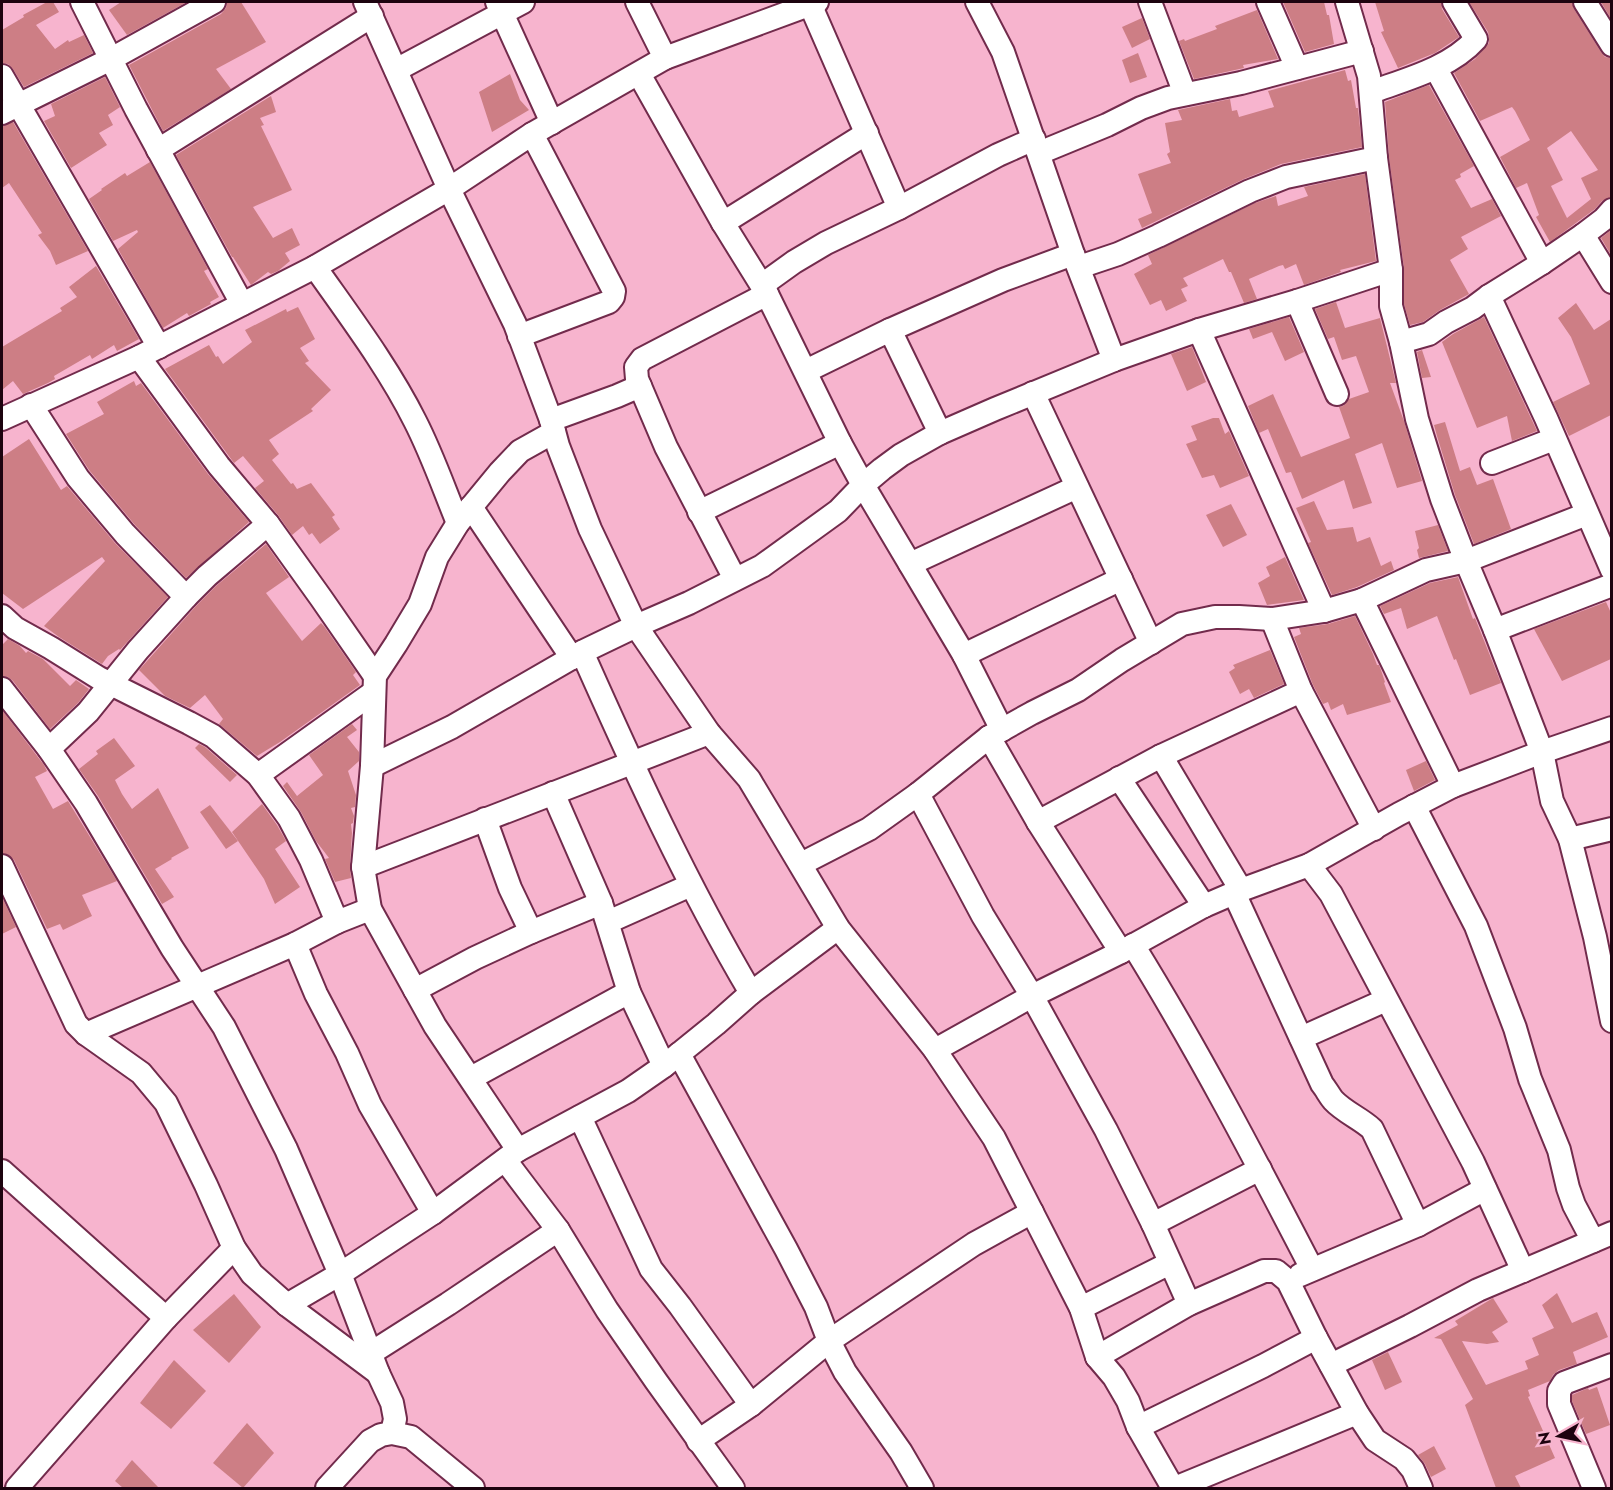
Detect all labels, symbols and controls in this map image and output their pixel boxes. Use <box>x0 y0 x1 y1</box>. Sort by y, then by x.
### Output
north arrow <box>1529 1406 1589 1466</box>
text: N <box>1532 1430 1557 1446</box>

